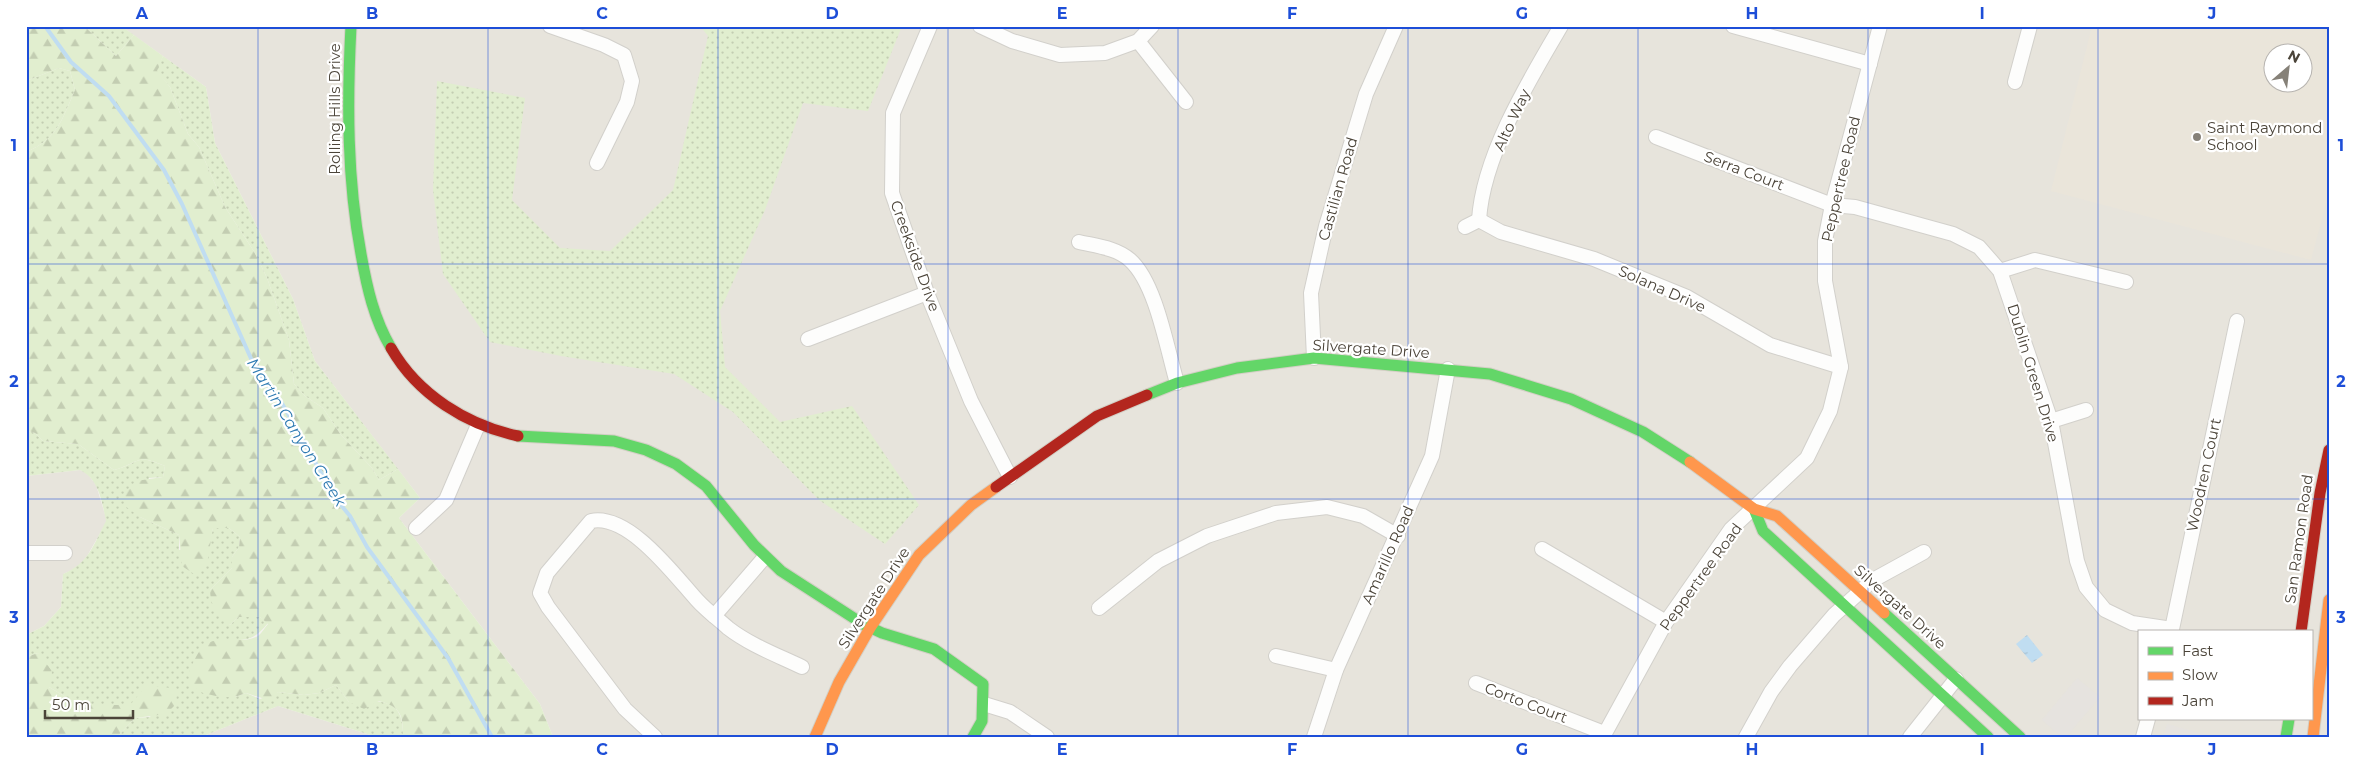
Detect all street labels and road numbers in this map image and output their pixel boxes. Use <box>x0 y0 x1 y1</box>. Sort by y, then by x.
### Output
street label: Rolling Hills Drive <box>325 43 344 175</box>
street label: Alto Way <box>1489 85 1535 154</box>
street label: Peppertree Road <box>1817 114 1864 244</box>
street label: Castilian Road <box>1314 135 1361 243</box>
street label: Serra Court <box>1701 147 1787 195</box>
street label: Creekside Drive <box>887 198 944 314</box>
street label: Solana Drive <box>1616 261 1709 316</box>
street label: Dublin Green Drive <box>2003 301 2064 444</box>
street label: Silvergate Drive <box>1312 335 1430 362</box>
street label: Woodren Court <box>2182 416 2225 534</box>
street label: San Ramon Road <box>2280 473 2317 605</box>
street label: Amarillo Road <box>1357 502 1418 607</box>
street label: Peppertree Road <box>1655 519 1746 634</box>
street label: Silvergate Drive <box>834 543 913 652</box>
street label: Silvergate Drive <box>1850 560 1950 653</box>
street label: Corto Court <box>1482 678 1570 727</box>

